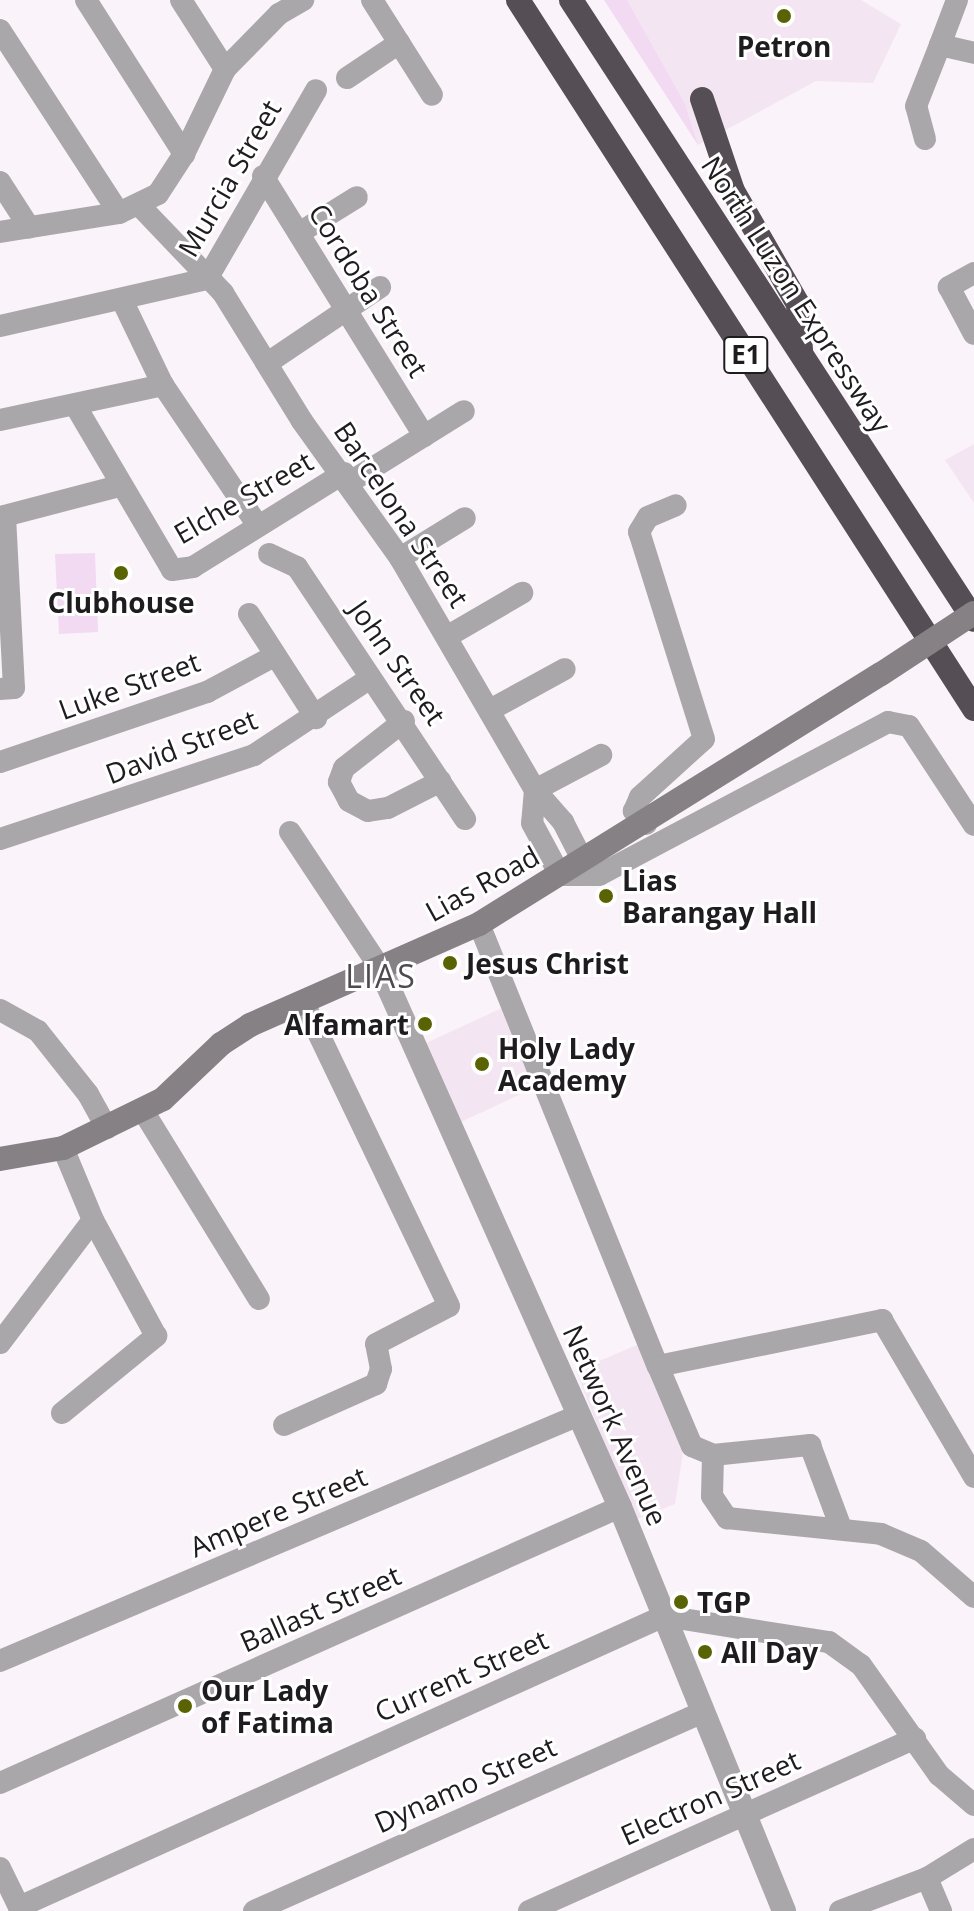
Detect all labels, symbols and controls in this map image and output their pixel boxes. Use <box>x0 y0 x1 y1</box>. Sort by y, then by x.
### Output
marker: Petron <box>775 7 793 25</box>
place label: Petron <box>737 29 831 63</box>
street label: Murcia Street <box>171 94 287 262</box>
street label: North Luzon Expressway <box>695 150 899 438</box>
street label: Cordoba Street <box>302 197 436 383</box>
road number: E1 <box>722 333 770 377</box>
street label: Barcelona Street <box>328 415 476 613</box>
street label: Elche Street <box>168 444 318 550</box>
marker: Clubhouse <box>112 564 130 582</box>
place label: Clubhouse <box>47 585 195 619</box>
street label: John Street <box>343 593 453 731</box>
street label: Luke Street <box>54 644 204 726</box>
street label: David Street <box>101 702 261 790</box>
street label: Lias Road <box>419 838 545 928</box>
place label: Lias Barangay Hall <box>622 863 817 929</box>
marker: Lias Barangay Hall <box>597 887 615 905</box>
place label: Jesus Christ <box>466 946 629 980</box>
marker: Jesus Christ <box>441 954 459 972</box>
district label: LIAS <box>345 957 417 995</box>
place label: Alfamart <box>284 1007 409 1041</box>
marker: Alfamart <box>416 1015 434 1033</box>
place label: Holy Lady Academy <box>498 1031 635 1097</box>
marker: Holy Lady Academy <box>473 1055 491 1073</box>
street label: Network Avenue <box>557 1319 675 1531</box>
street label: Ampere Street <box>184 1459 372 1563</box>
street label: Ballast Street <box>235 1558 405 1658</box>
place label: TGP <box>697 1585 751 1619</box>
marker: TGP <box>672 1593 690 1611</box>
street label: Current Street <box>369 1622 553 1728</box>
place label: All Day <box>721 1635 818 1669</box>
marker: All Day <box>696 1643 714 1661</box>
place label: Our Lady of Fatima <box>201 1673 334 1739</box>
marker: Our Lady of Fatima <box>176 1697 194 1715</box>
street label: Dynamo Street <box>369 1729 561 1839</box>
street label: Electron Street <box>615 1742 805 1852</box>

